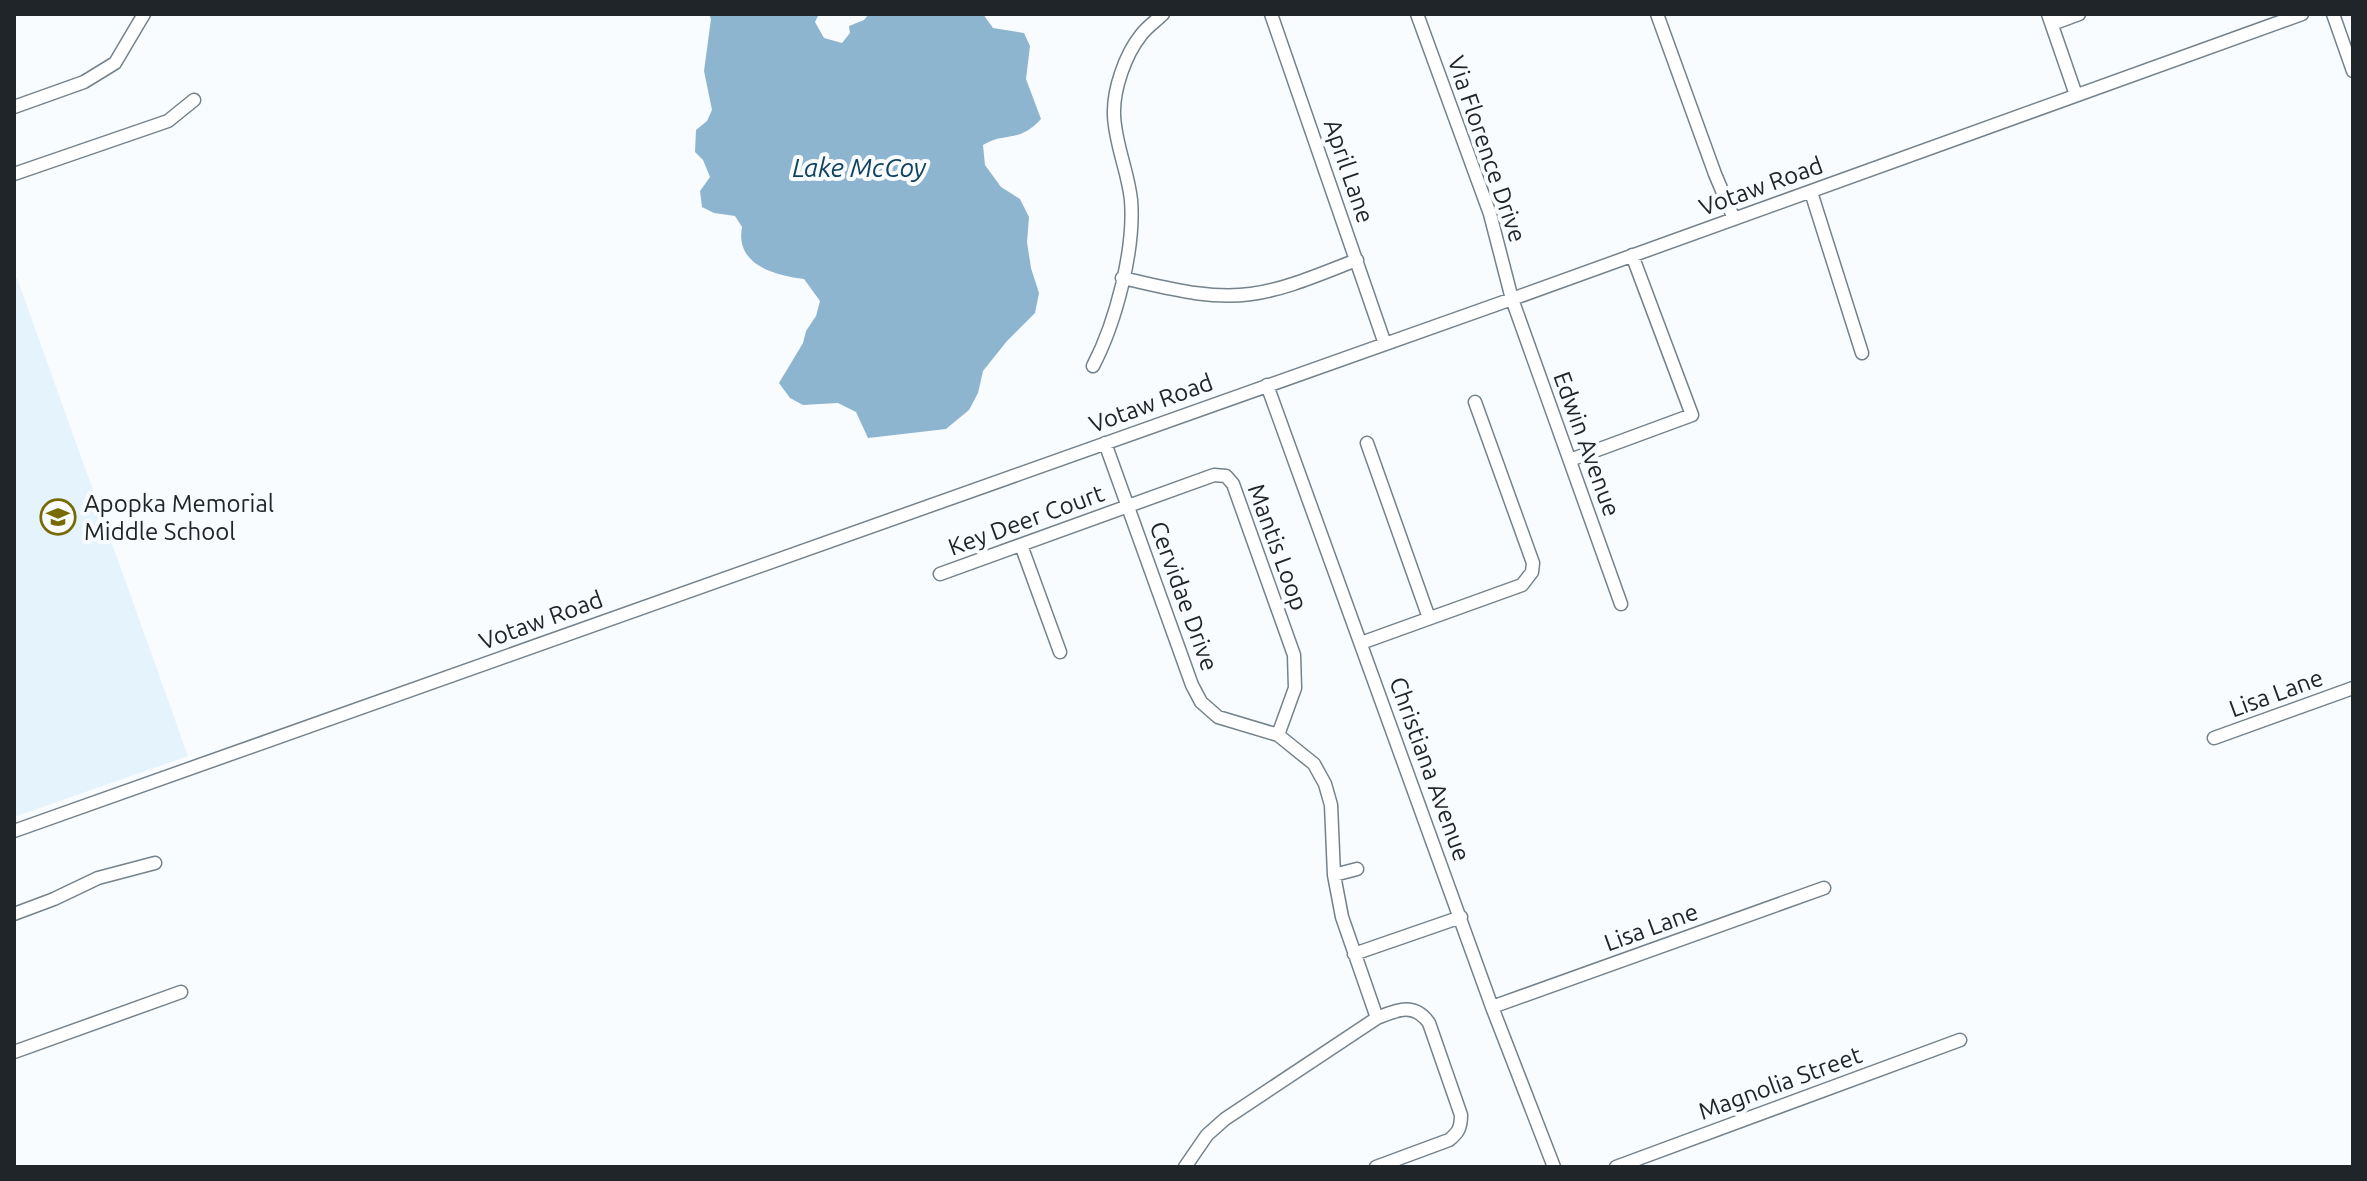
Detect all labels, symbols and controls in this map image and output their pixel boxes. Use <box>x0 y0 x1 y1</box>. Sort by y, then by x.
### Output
street label: Via Florence Drive <box>1442 52 1532 246</box>
street label: April Lane <box>1319 116 1379 226</box>
street label: Votaw Road <box>1696 151 1826 221</box>
water label: Lake McCoy <box>792 153 927 182</box>
street label: Votaw Road <box>1086 368 1216 438</box>
street label: Edwin Avenue <box>1548 368 1626 520</box>
street label: Key Deer Court <box>945 479 1108 561</box>
street label: Mantis Loop <box>1243 480 1313 614</box>
place label: Apopka Memorial Middle School <box>84 490 274 545</box>
school or university icon: Apopka Memorial Middle School <box>39 498 77 536</box>
street label: Cervidae Drive <box>1144 518 1224 674</box>
street label: Votaw Road <box>476 585 606 655</box>
street label: Lisa Lane <box>2225 664 2327 722</box>
street label: Christiana Avenue <box>1384 673 1476 865</box>
street label: Lisa Lane <box>1600 898 1702 956</box>
street label: Magnolia Street <box>1695 1041 1866 1125</box>

